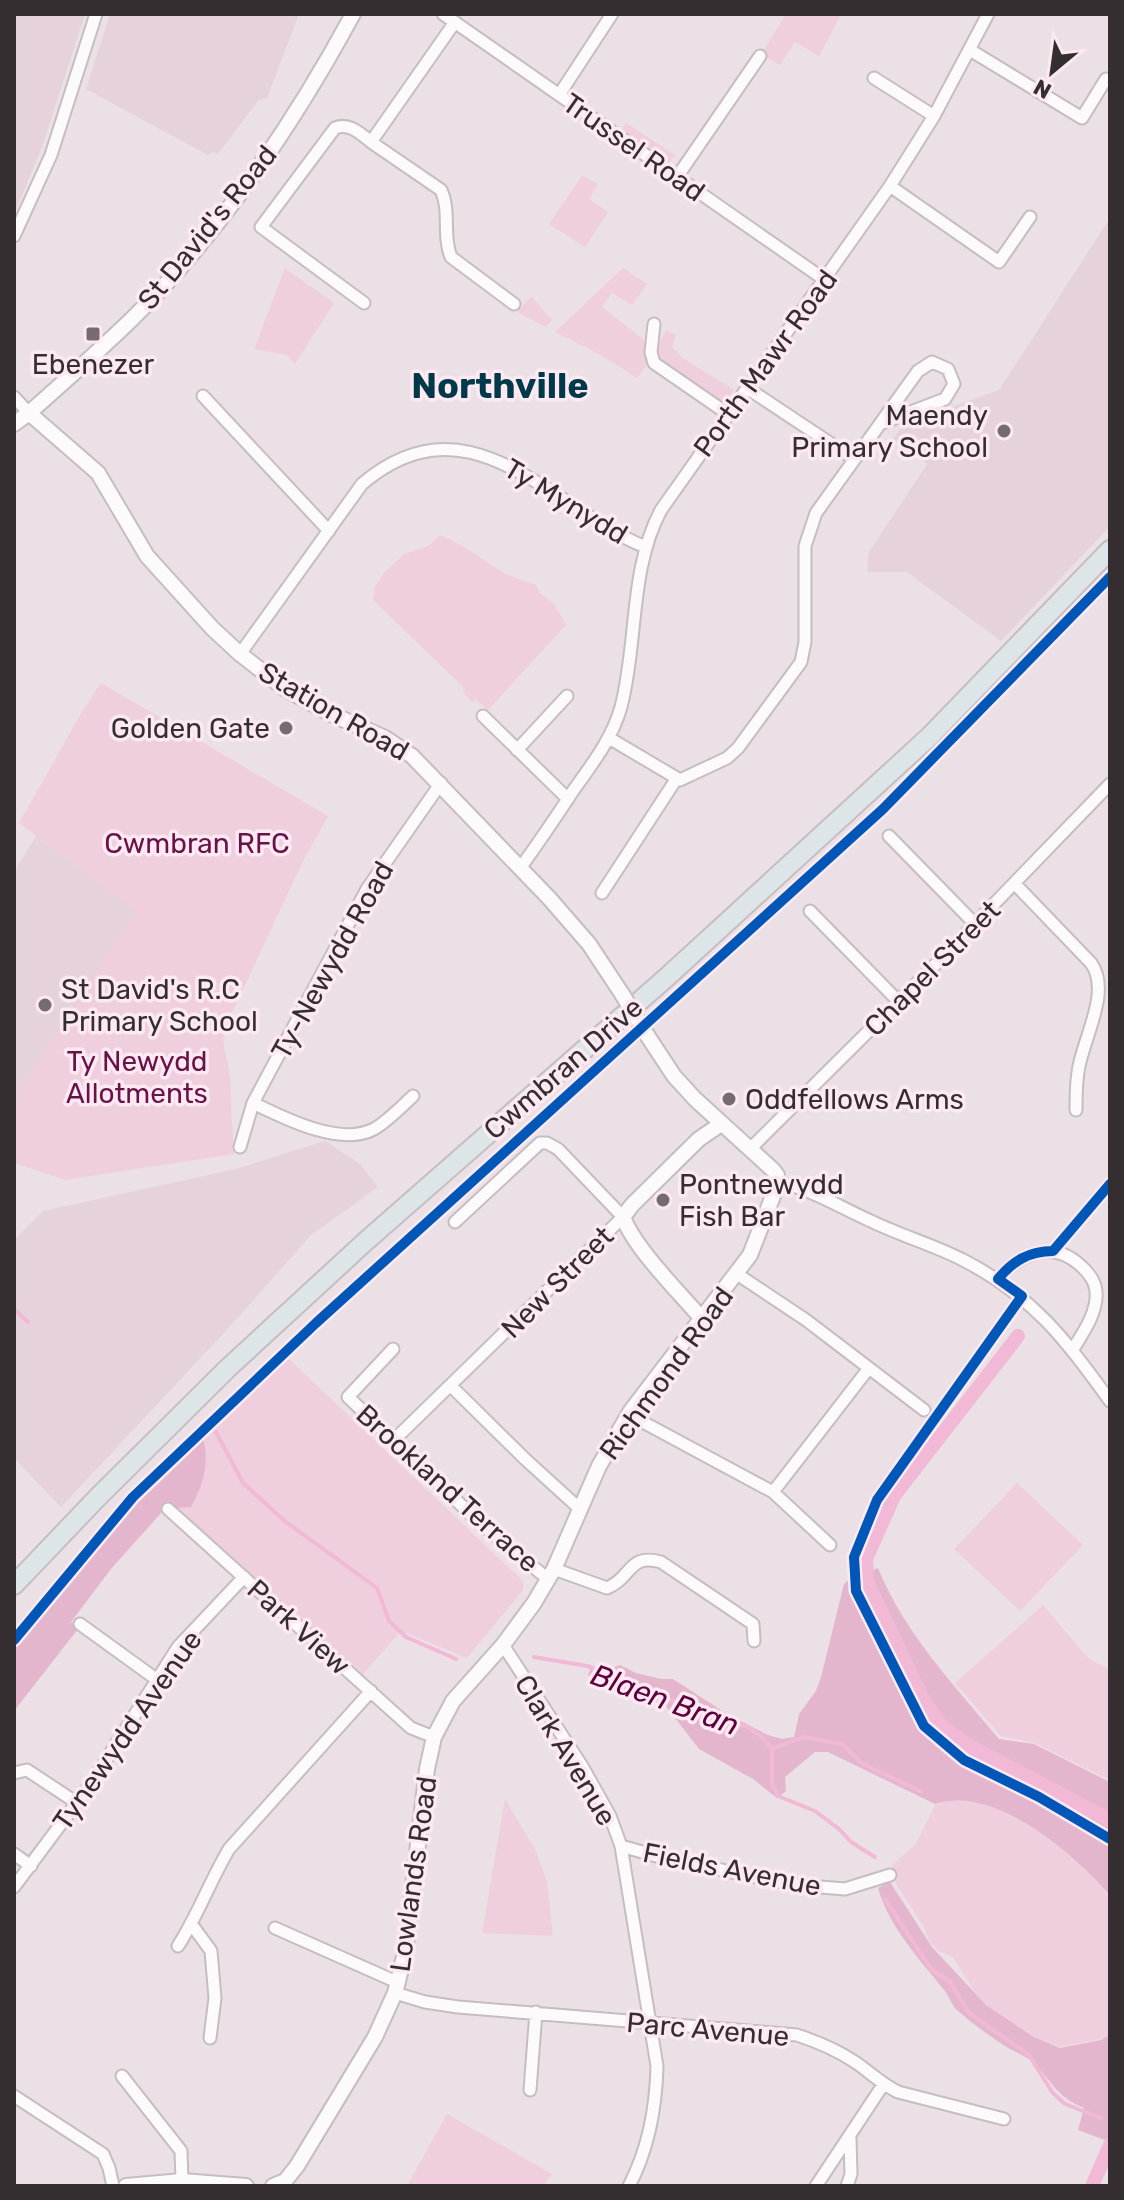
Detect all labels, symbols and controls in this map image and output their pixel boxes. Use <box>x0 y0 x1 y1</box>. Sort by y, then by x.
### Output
north arrow <box>1012 32 1092 112</box>
text: N <box>1029 73 1056 105</box>
street label: Trussel Road <box>556 86 711 208</box>
street label: St David's Road <box>131 139 284 316</box>
street label: Porth Mawr Road <box>687 264 844 463</box>
marker: Ebenezer <box>84 325 102 343</box>
place label: Ebenezer <box>32 348 155 381</box>
district label: Northville <box>411 364 589 407</box>
place label: Maendy Primary School <box>791 399 988 464</box>
marker: Maendy Primary School <box>995 422 1013 440</box>
street label: Ty Mynydd <box>498 452 633 551</box>
street label: Station Road <box>253 655 415 768</box>
place label: Golden Gate <box>111 712 270 745</box>
marker: Golden Gate <box>277 719 295 737</box>
park label: Cwmbran RFC <box>104 827 290 860</box>
street label: Ty-Newydd Road <box>264 856 400 1065</box>
street label: Chapel Street <box>858 894 1007 1043</box>
place label: St David's R.C Primary School <box>61 973 258 1038</box>
street label: Cwmbran Drive <box>477 990 650 1146</box>
marker: St David's R.C Primary School <box>36 996 54 1014</box>
park label: Ty Newydd Allotments <box>66 1045 208 1110</box>
place label: Oddfellows Arms <box>745 1083 964 1116</box>
marker: Oddfellows Arms <box>720 1090 738 1108</box>
place label: Pontnewydd Fish Bar <box>679 1168 844 1233</box>
marker: Pontnewydd Fish Bar <box>654 1191 672 1209</box>
street label: New Street <box>495 1220 620 1345</box>
street label: Richmond Road <box>593 1280 740 1466</box>
street label: Brookland Terrace <box>349 1398 546 1579</box>
street label: Park View <box>240 1573 357 1682</box>
street label: Tynewydd Avenue <box>46 1624 209 1837</box>
water label: Blaen Bran <box>586 1657 744 1743</box>
street label: Clark Avenue <box>508 1669 623 1832</box>
street label: Lowlands Road <box>383 1774 444 1974</box>
street label: Fields Avenue <box>640 1836 824 1903</box>
street label: Parc Avenue <box>625 2006 791 2053</box>

